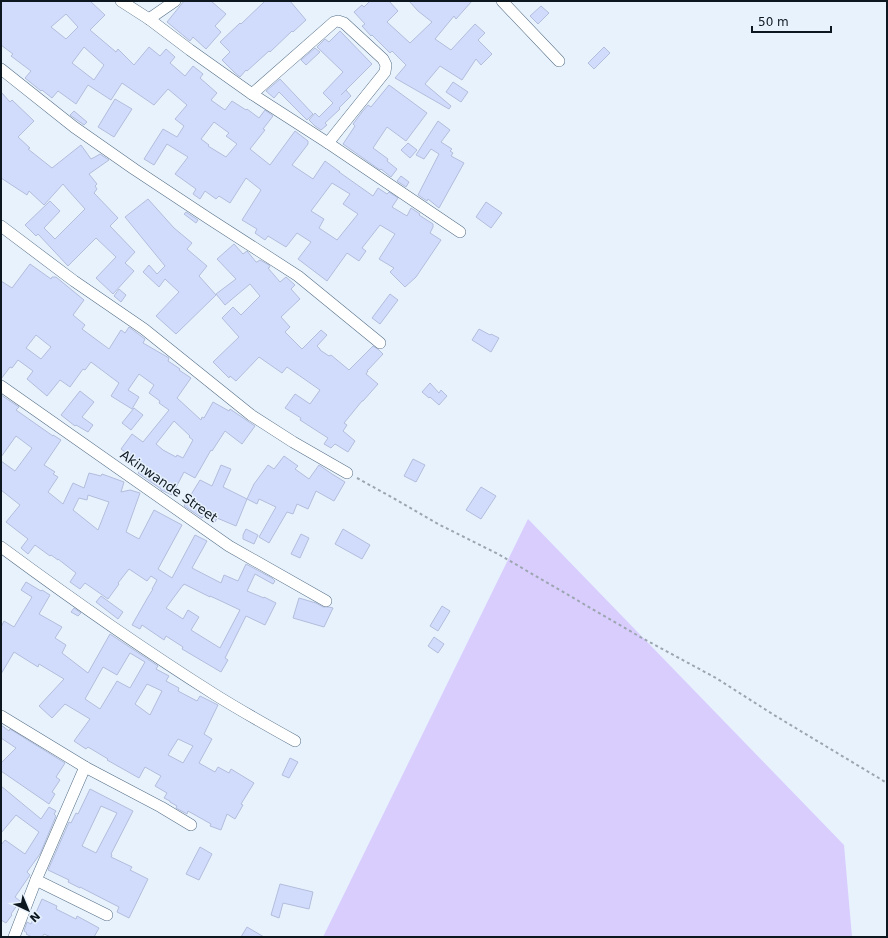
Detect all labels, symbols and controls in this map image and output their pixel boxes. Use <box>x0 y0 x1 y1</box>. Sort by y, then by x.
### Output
scale bar <box>752 8 831 34</box>
text: 50 m <box>758 15 789 29</box>
street label: Akinwande Street <box>118 447 220 525</box>
north arrow <box>8 890 48 930</box>
text: N <box>27 909 42 925</box>

